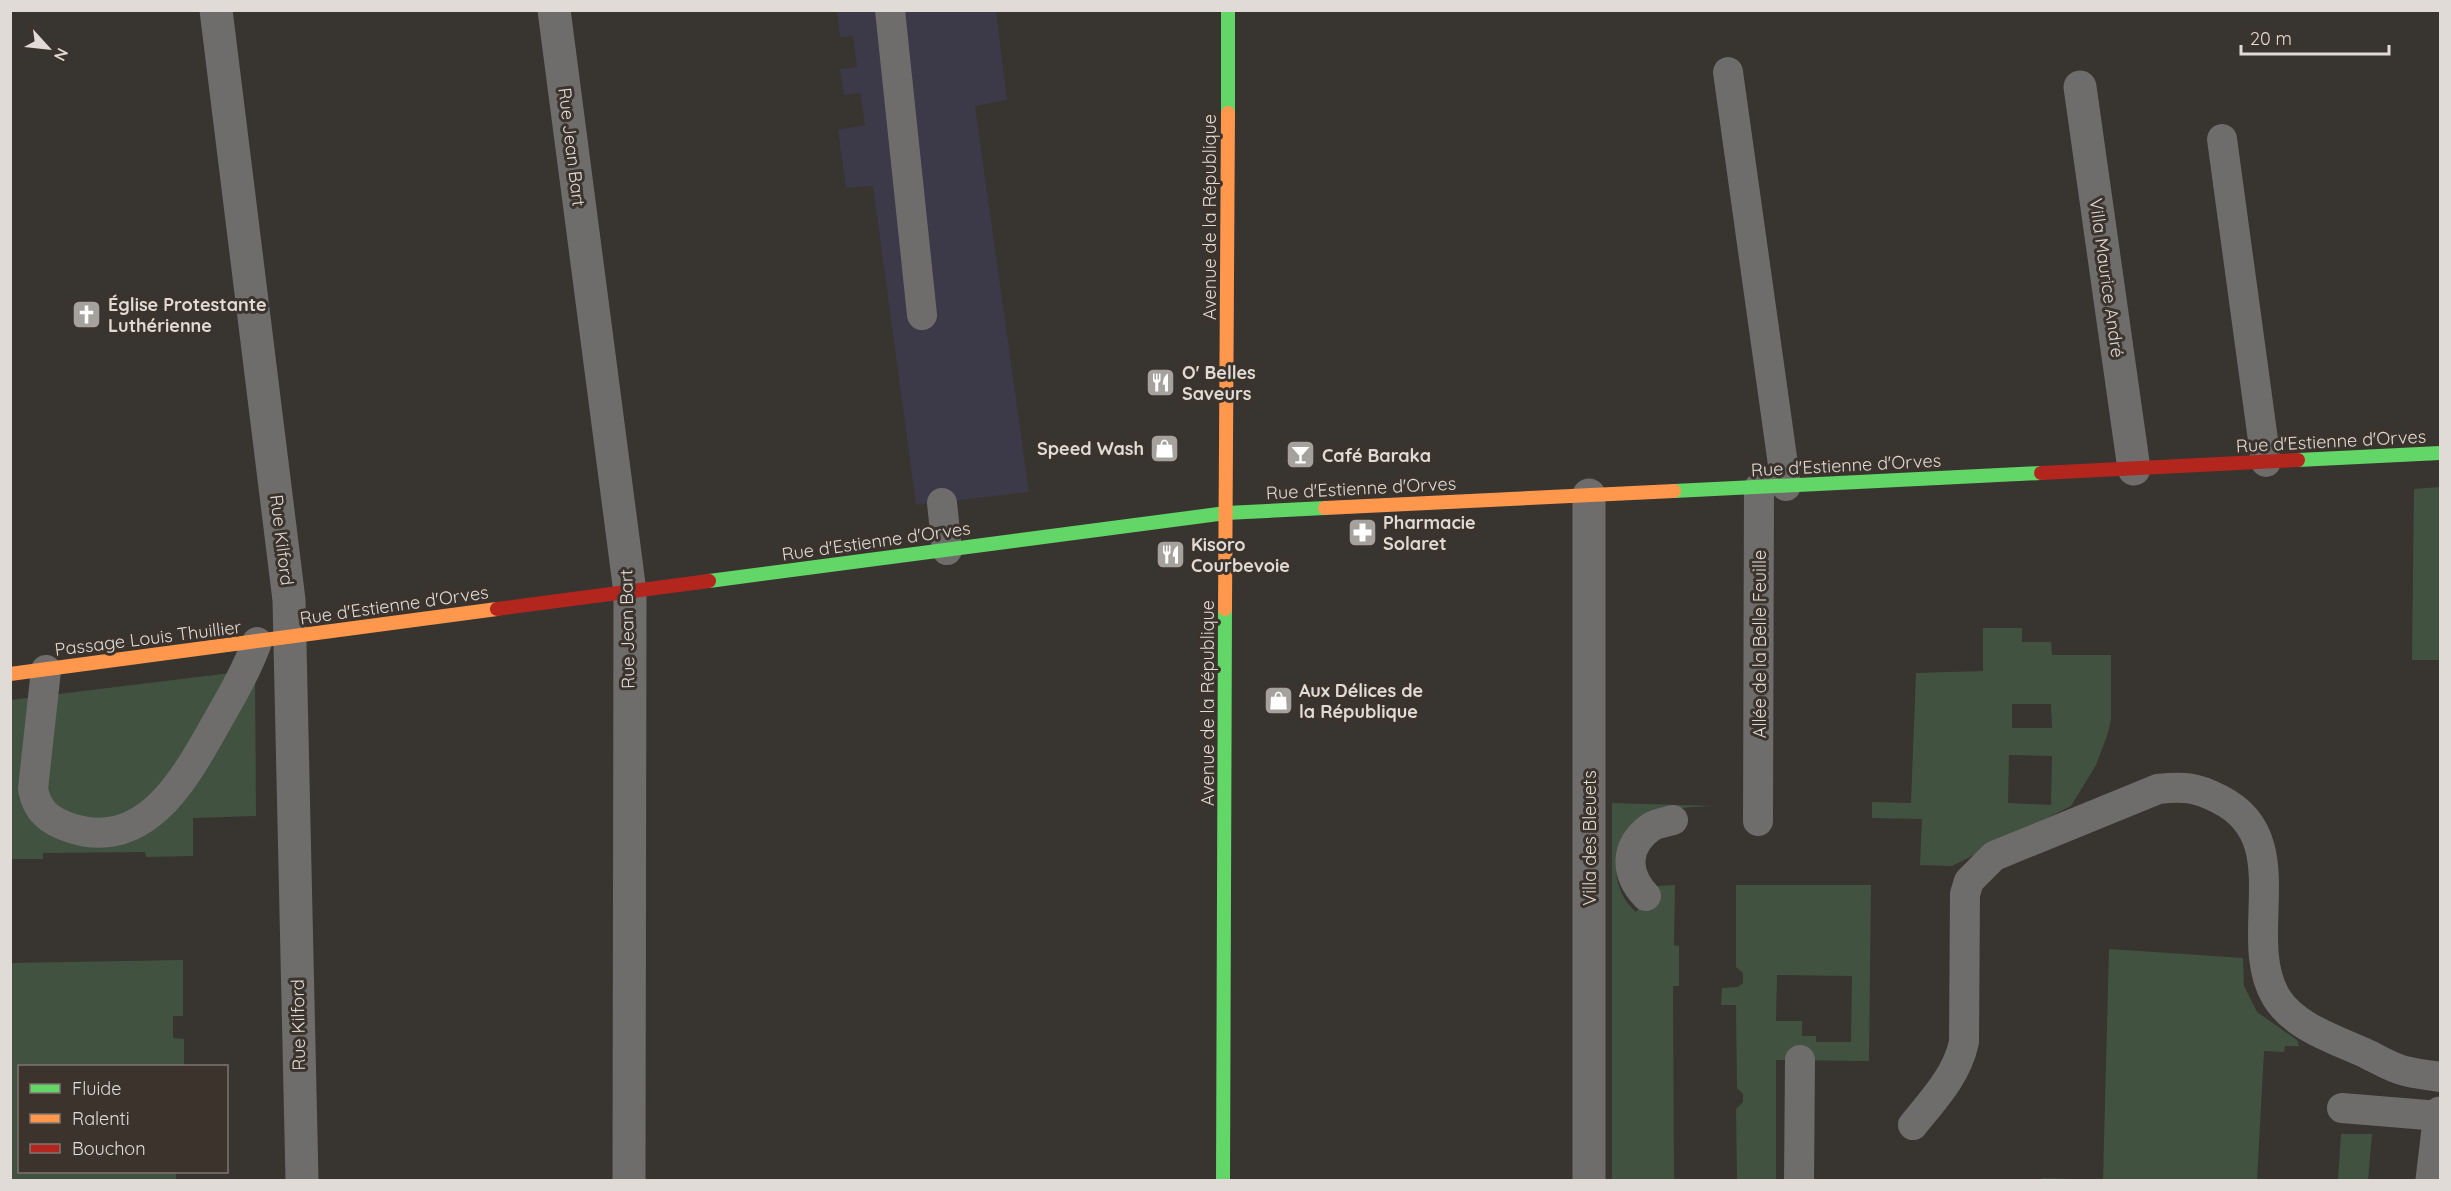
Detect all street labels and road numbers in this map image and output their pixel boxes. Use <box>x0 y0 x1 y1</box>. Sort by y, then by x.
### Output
street label: Rue Jean Bart <box>553 86 591 208</box>
street label: Avenue de la République <box>1198 114 1221 320</box>
street label: Villa Maurice André <box>2084 197 2130 359</box>
street label: Rue d'Estienne d'Orves <box>2235 425 2427 457</box>
street label: Rue d'Estienne d'Orves <box>1750 449 1942 481</box>
street label: Rue d'Estienne d'Orves <box>1265 472 1457 504</box>
street label: Rue Kilford <box>265 493 299 587</box>
street label: Rue d'Estienne d'Orves <box>780 516 972 566</box>
street label: Allée de la Belle Feuille <box>1748 550 1771 738</box>
street label: Rue Jean Bart <box>614 569 640 689</box>
street label: Rue d'Estienne d'Orves <box>298 580 490 630</box>
street label: Avenue de la République <box>1196 600 1219 806</box>
street label: Passage Louis Thuillier <box>53 615 243 661</box>
street label: Villa des Bleuets <box>1578 770 1601 906</box>
street label: Rue Kilford <box>286 979 310 1071</box>

